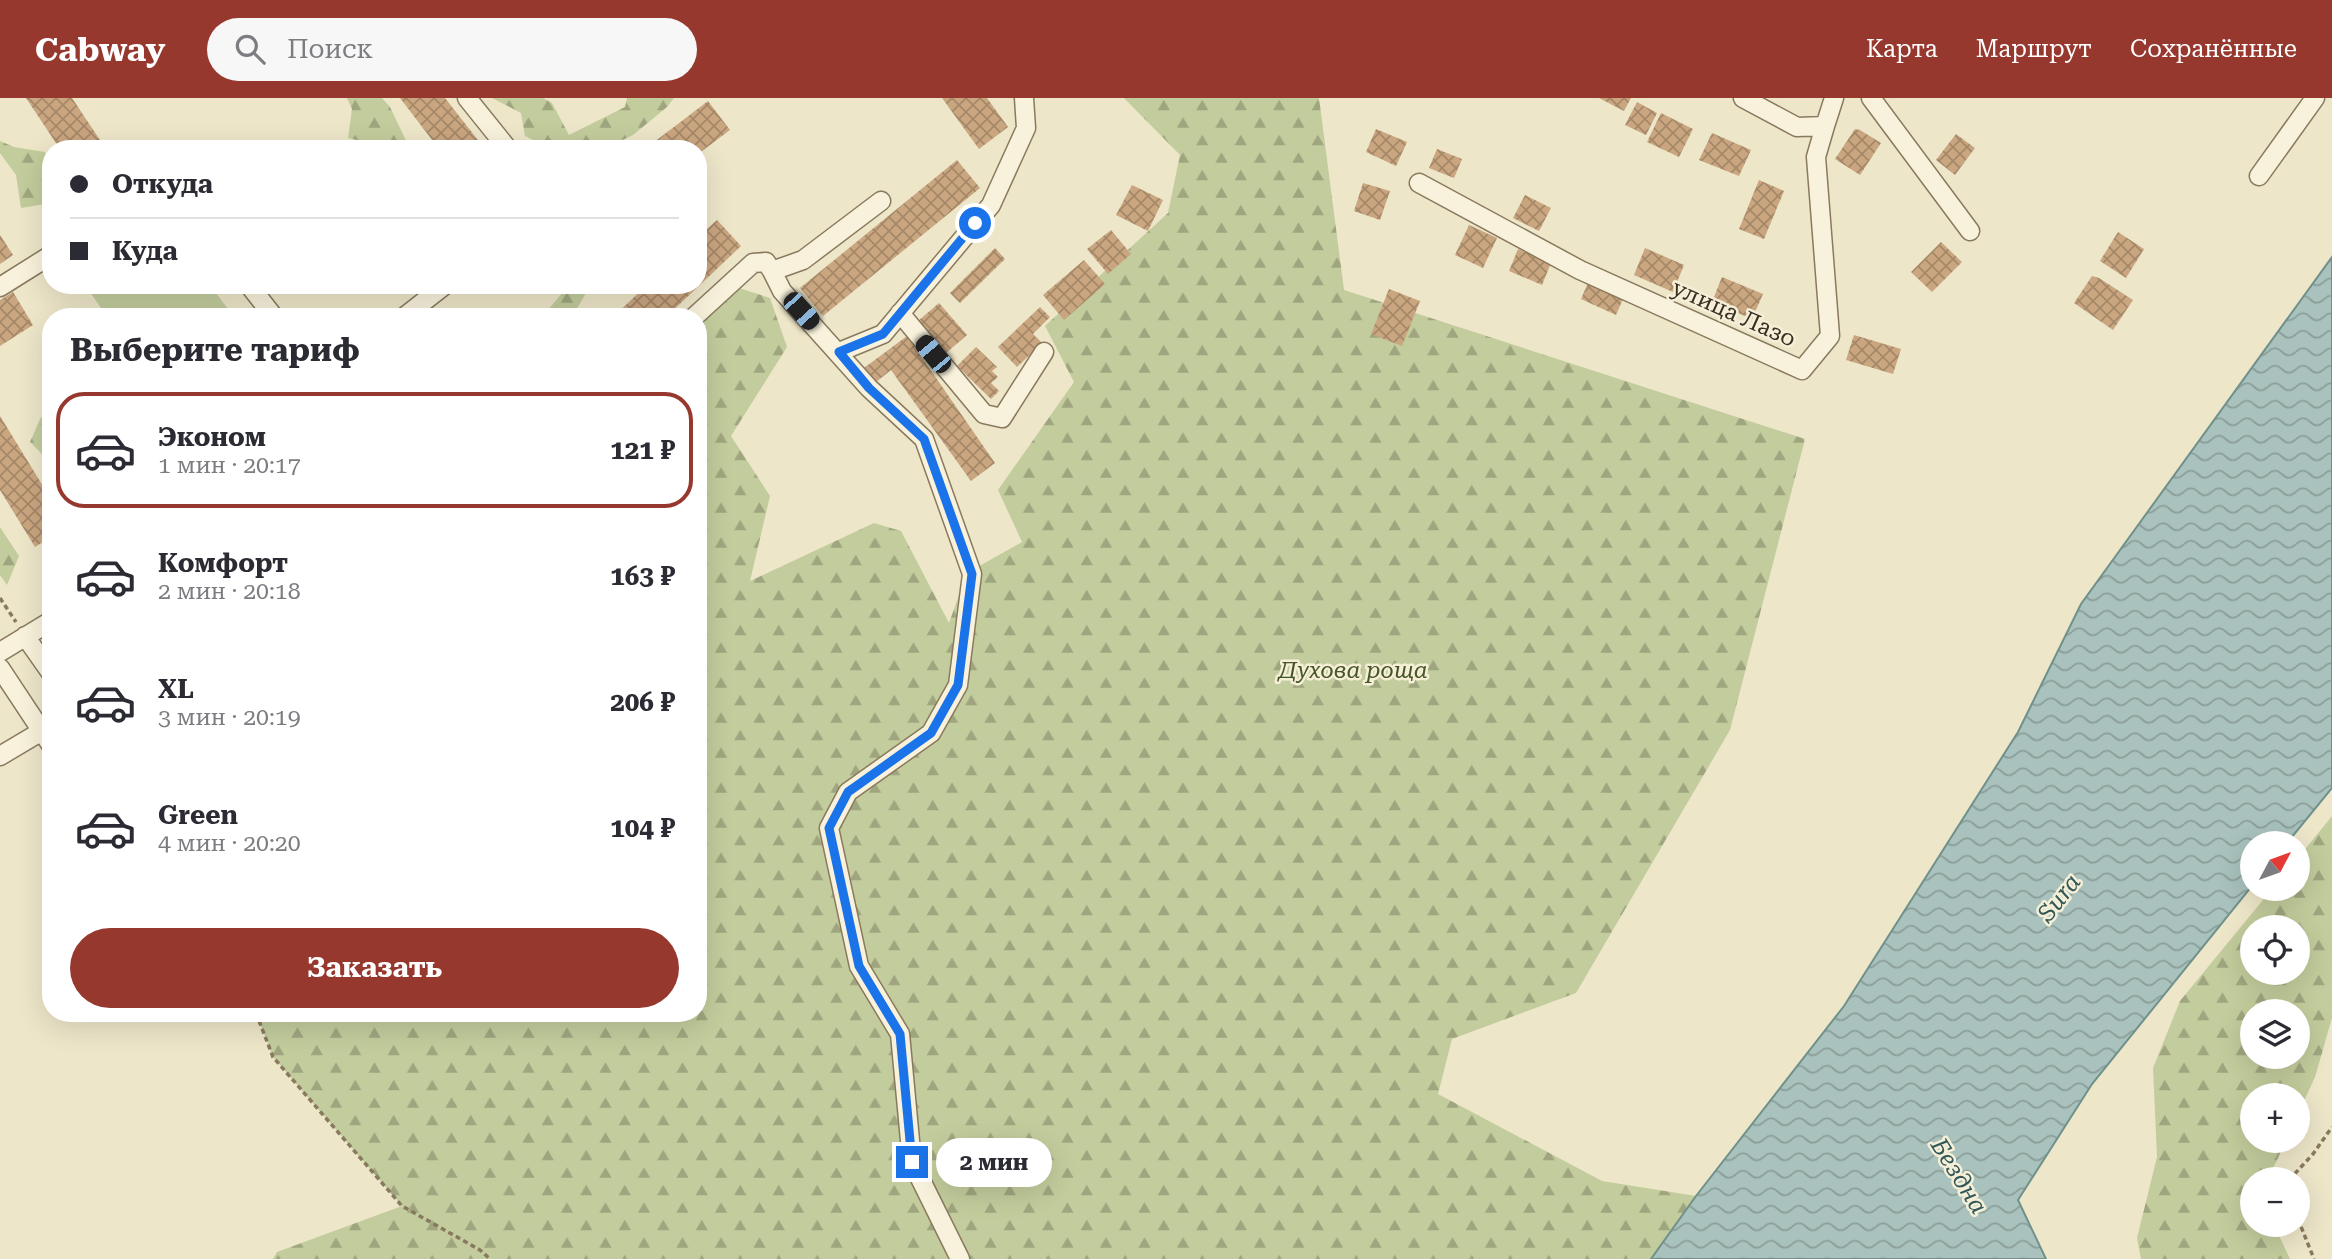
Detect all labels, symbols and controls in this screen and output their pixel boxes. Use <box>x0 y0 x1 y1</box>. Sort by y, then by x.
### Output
search box <box>207 18 697 81</box>
text: Cabway <box>35 30 165 69</box>
icon: search <box>231 30 269 68</box>
text: Поиск <box>287 34 373 64</box>
text: Карта <box>1866 35 1938 63</box>
text: Маршрут <box>1976 35 2092 63</box>
text: Сохранённые <box>2130 35 2297 63</box>
text: Откуда <box>112 169 213 199</box>
route start <box>959 207 991 239</box>
text: Куда <box>112 236 178 266</box>
street label: улица Лазо <box>1668 274 1800 353</box>
car <box>780 288 823 334</box>
text: Выберите тариф <box>70 331 360 369</box>
car <box>912 331 955 377</box>
icon: car <box>74 419 137 482</box>
text: Эконом <box>158 422 266 452</box>
text: 121 ₽ <box>610 435 675 465</box>
text: 1 мин · 20:17 <box>158 452 301 479</box>
icon: car <box>74 545 137 608</box>
text: Комфорт <box>158 548 288 578</box>
text: 163 ₽ <box>610 561 675 591</box>
text: 2 мин · 20:18 <box>158 578 301 605</box>
park label: Духова роща <box>1276 657 1428 684</box>
icon: car <box>74 671 137 734</box>
text: XL <box>158 674 194 704</box>
text: 206 ₽ <box>610 687 675 717</box>
text: 3 мин · 20:19 <box>158 704 301 731</box>
icon: car <box>74 797 137 860</box>
text: Green <box>158 800 238 830</box>
text: 104 ₽ <box>610 813 675 843</box>
text: 4 мин · 20:20 <box>158 830 301 857</box>
north arrow <box>2240 831 2310 901</box>
map controls <box>2240 831 2310 1237</box>
water label: Sura <box>2031 869 2086 928</box>
button: locate <box>2240 915 2310 985</box>
button: Заказать <box>70 928 679 1008</box>
button: layers <box>2240 999 2310 1069</box>
button: + <box>2240 1083 2310 1153</box>
water label: Бездна <box>1924 1132 1993 1219</box>
callout: 2 мин <box>936 1138 1052 1186</box>
route end <box>896 1146 928 1178</box>
text: 2 мин <box>960 1149 1028 1176</box>
button: − <box>2240 1167 2310 1237</box>

